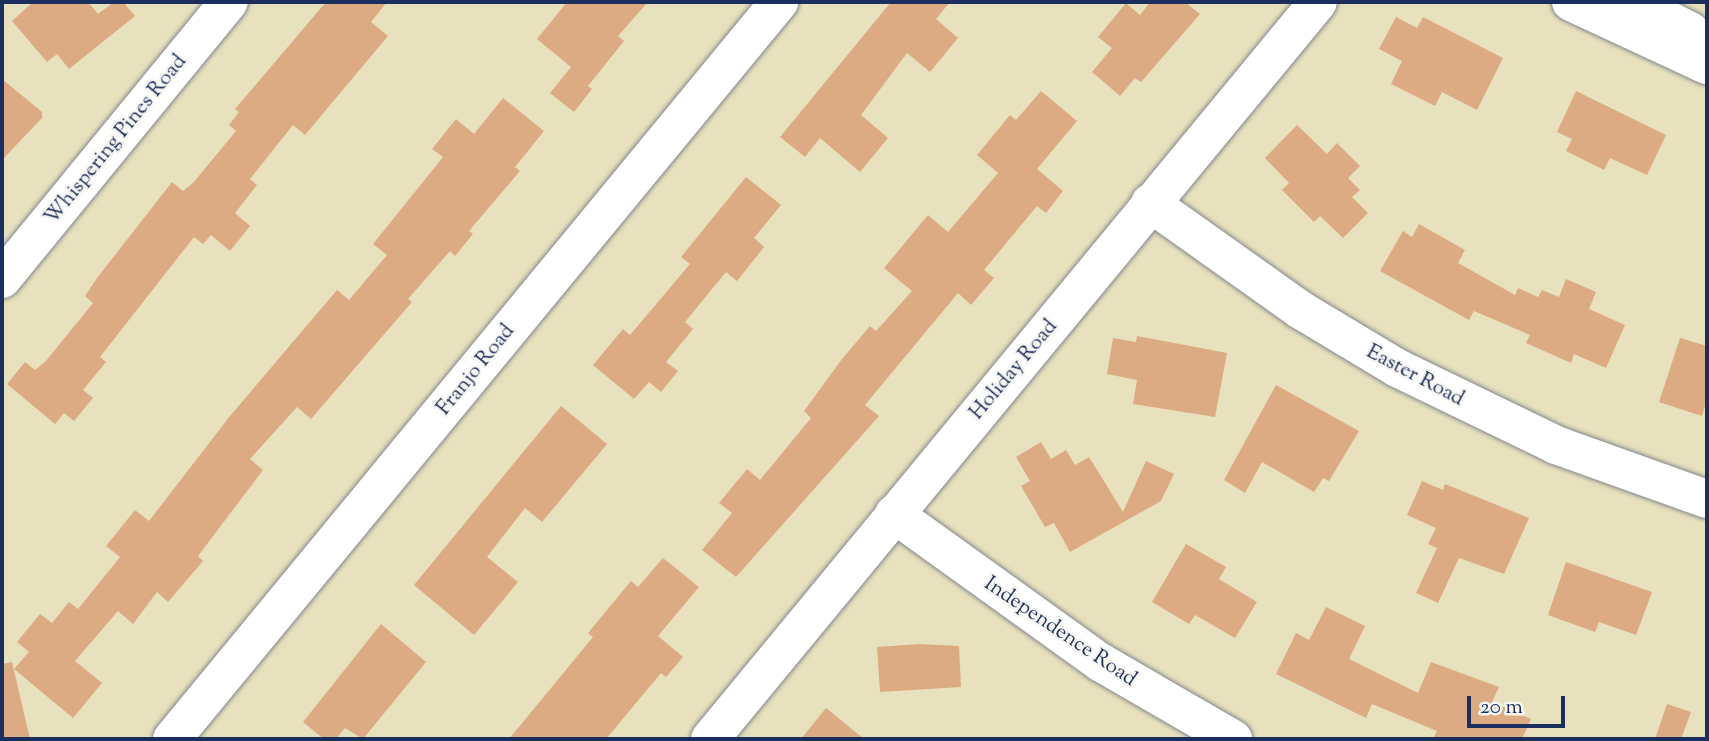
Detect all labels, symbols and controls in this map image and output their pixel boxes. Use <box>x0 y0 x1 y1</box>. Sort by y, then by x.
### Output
street label: Whispering Pines Road <box>40 50 192 230</box>
street label: Holiday Road <box>965 315 1063 425</box>
street label: Franjo Road <box>432 319 520 421</box>
street label: Easter Road <box>1362 340 1468 412</box>
street label: Independence Road <box>979 572 1141 692</box>
scale bar <box>1471 682 1569 726</box>
text: 20 m <box>1480 693 1523 723</box>

